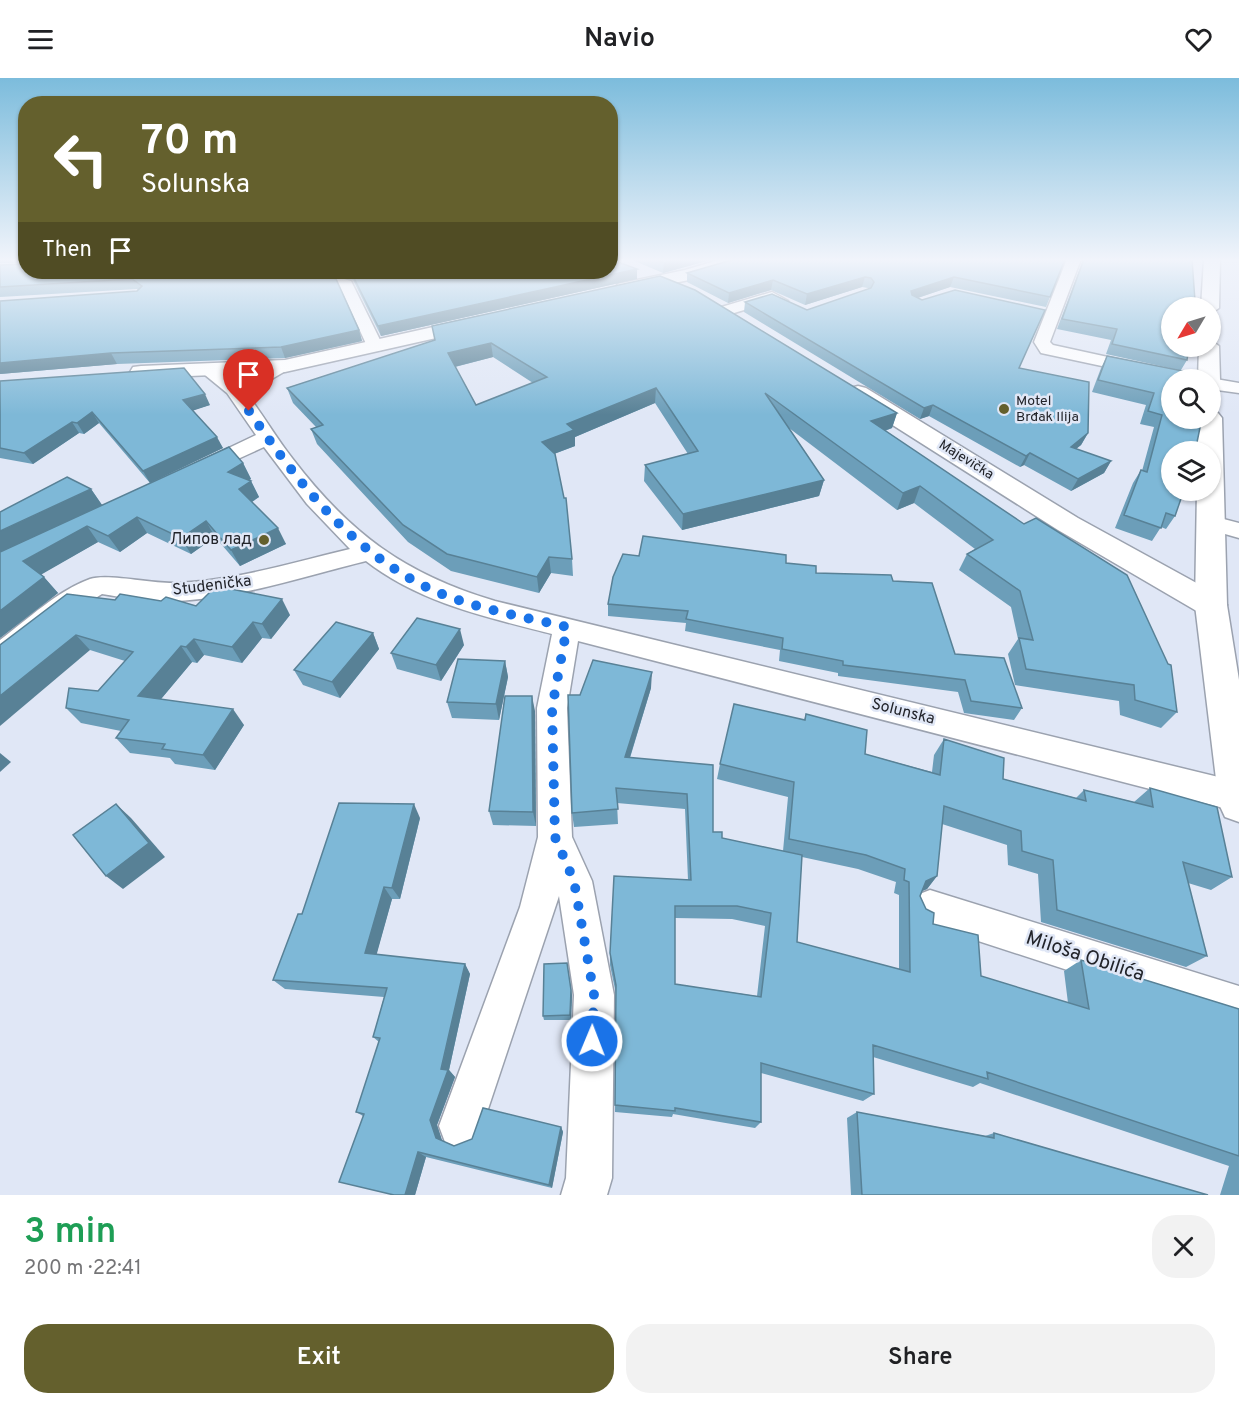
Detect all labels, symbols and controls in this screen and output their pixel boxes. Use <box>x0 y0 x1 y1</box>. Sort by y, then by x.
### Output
text: Navio <box>584 22 655 56</box>
icon: menu <box>24 23 57 56</box>
icon: heart <box>1182 23 1215 56</box>
text: 70 m <box>141 116 239 169</box>
icon: left <box>42 120 120 198</box>
text: Solunska <box>141 168 250 202</box>
icon: arrive <box>104 234 137 267</box>
text: Then <box>42 237 92 264</box>
north arrow <box>1161 297 1221 357</box>
map controls <box>1161 297 1221 501</box>
pin <box>223 349 274 411</box>
icon: arrive <box>232 358 265 391</box>
button: search <box>1161 369 1221 429</box>
place label: Motel Brđak Ilija <box>1016 393 1079 426</box>
marker: Motel Brđak Ilija <box>997 402 1011 416</box>
street label: Majevička <box>935 436 997 484</box>
button: layers <box>1161 441 1221 501</box>
place label: Липов лад <box>170 530 252 550</box>
marker: Липов лад <box>257 533 271 547</box>
street label: Studenička <box>171 571 253 601</box>
street label: Solunska <box>869 694 937 730</box>
street label: Miloša Obilića <box>1022 926 1148 988</box>
position arrow <box>560 1009 624 1073</box>
text: 3 min <box>24 1210 116 1256</box>
button: close <box>1152 1215 1215 1278</box>
text: 200 m · 22:41 <box>24 1256 142 1282</box>
button: Exit <box>24 1324 614 1393</box>
button: Share <box>626 1324 1215 1393</box>

